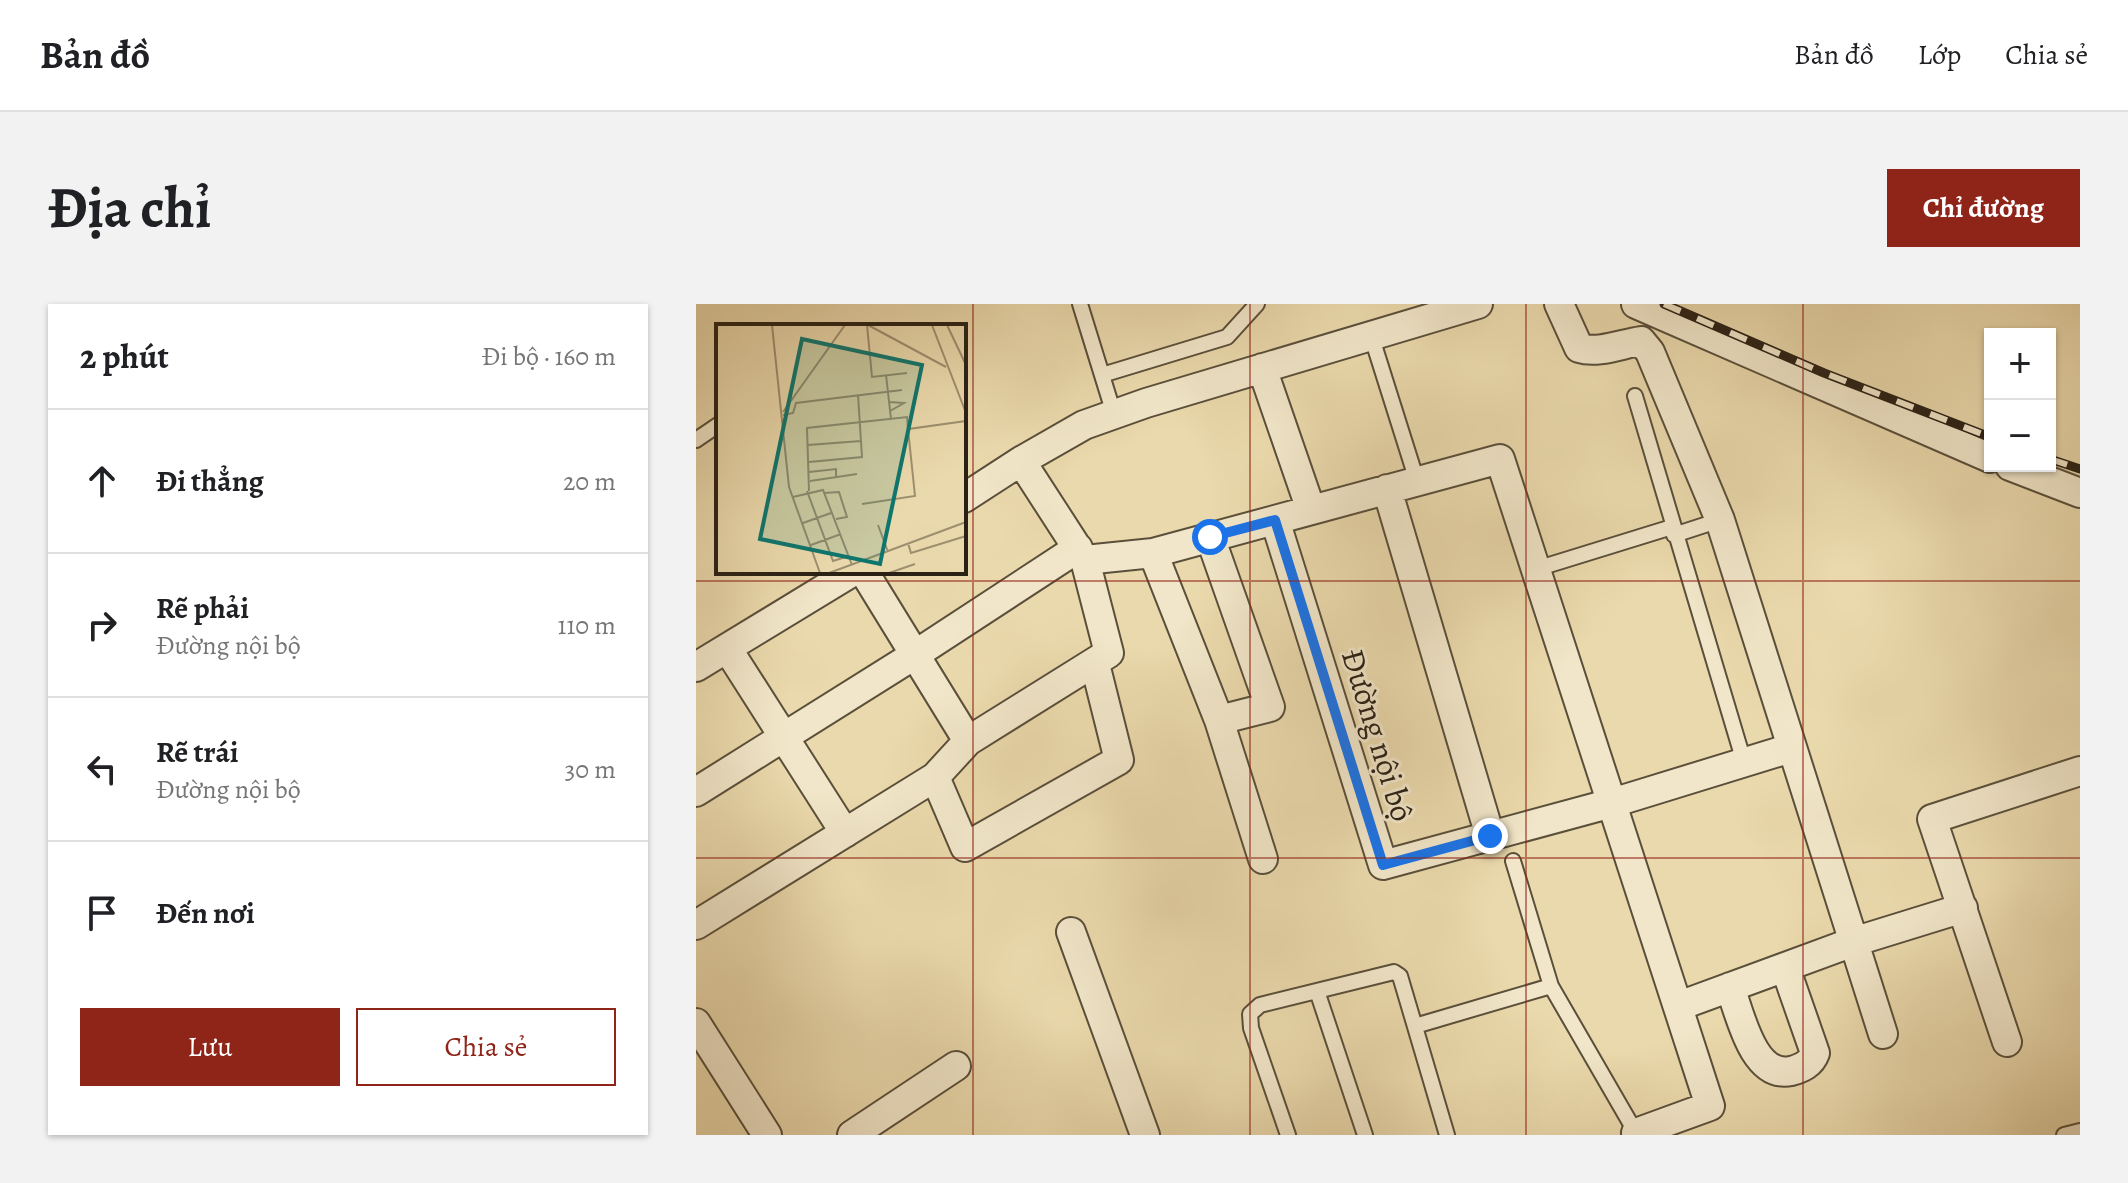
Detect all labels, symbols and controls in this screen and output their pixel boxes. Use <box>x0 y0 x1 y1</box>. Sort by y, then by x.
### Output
text: Bản đồ <box>40 29 150 81</box>
text: Bản đồ <box>1794 36 1874 74</box>
text: Lớp <box>1918 36 1961 74</box>
text: Chia sẻ <box>2005 36 2088 74</box>
button: Chỉ đường <box>1887 169 2080 247</box>
text: Địa chỉ <box>48 170 211 246</box>
inset map <box>716 324 966 574</box>
map controls <box>1984 328 2056 472</box>
button: + <box>1984 328 2056 400</box>
text: 2 phút <box>80 333 169 380</box>
text: Đi bộ · 160 m <box>482 339 616 374</box>
button: − <box>1984 400 2056 472</box>
icon: ahead <box>80 459 124 503</box>
text: Đi thẳng <box>156 461 264 501</box>
text: 20 m <box>563 464 616 499</box>
route start <box>1192 519 1228 555</box>
text: Rẽ phải <box>156 588 249 628</box>
icon: right <box>80 603 124 647</box>
text: 110 m <box>558 608 616 643</box>
text: Đường nội bộ <box>156 628 301 663</box>
street label: Đường nội bộ <box>1331 643 1425 827</box>
text: Rẽ trái <box>156 732 239 772</box>
icon: left <box>80 747 124 791</box>
text: 30 m <box>565 752 616 787</box>
text: Đường nội bộ <box>156 772 301 807</box>
route end <box>1472 818 1508 854</box>
icon: arrive <box>80 891 124 935</box>
text: Đến nơi <box>156 893 255 933</box>
button: Lưu <box>80 1008 340 1086</box>
button: Chia sẻ <box>356 1008 616 1086</box>

